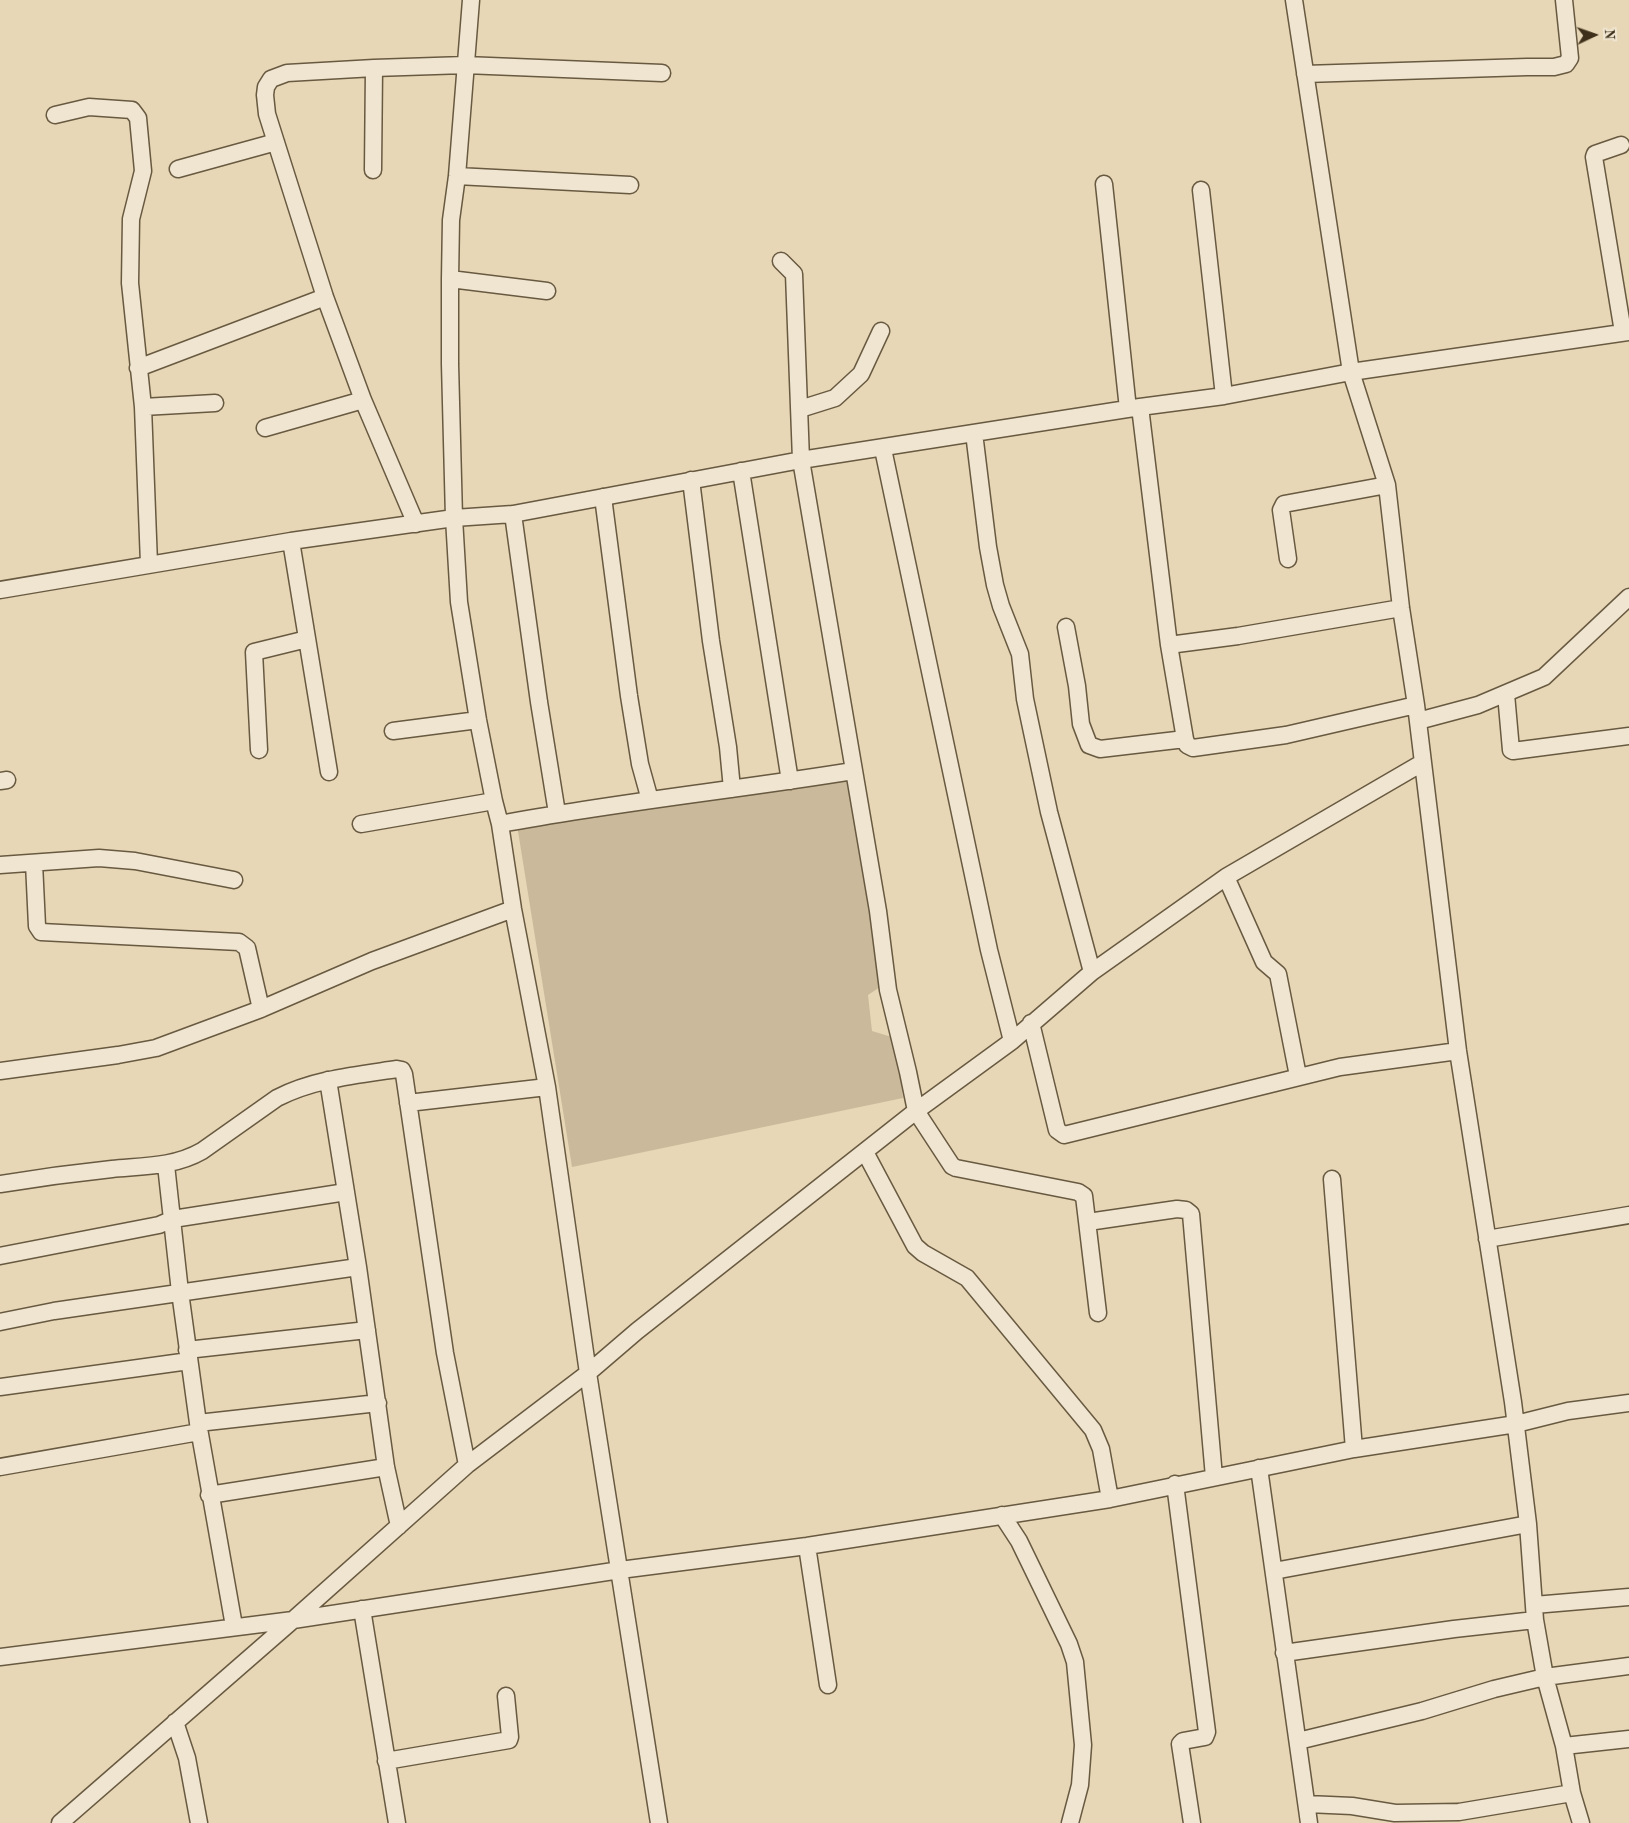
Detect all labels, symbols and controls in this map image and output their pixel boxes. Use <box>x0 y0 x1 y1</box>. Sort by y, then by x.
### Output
north arrow <box>1569 10 1619 60</box>
text: N <box>1602 28 1616 40</box>

